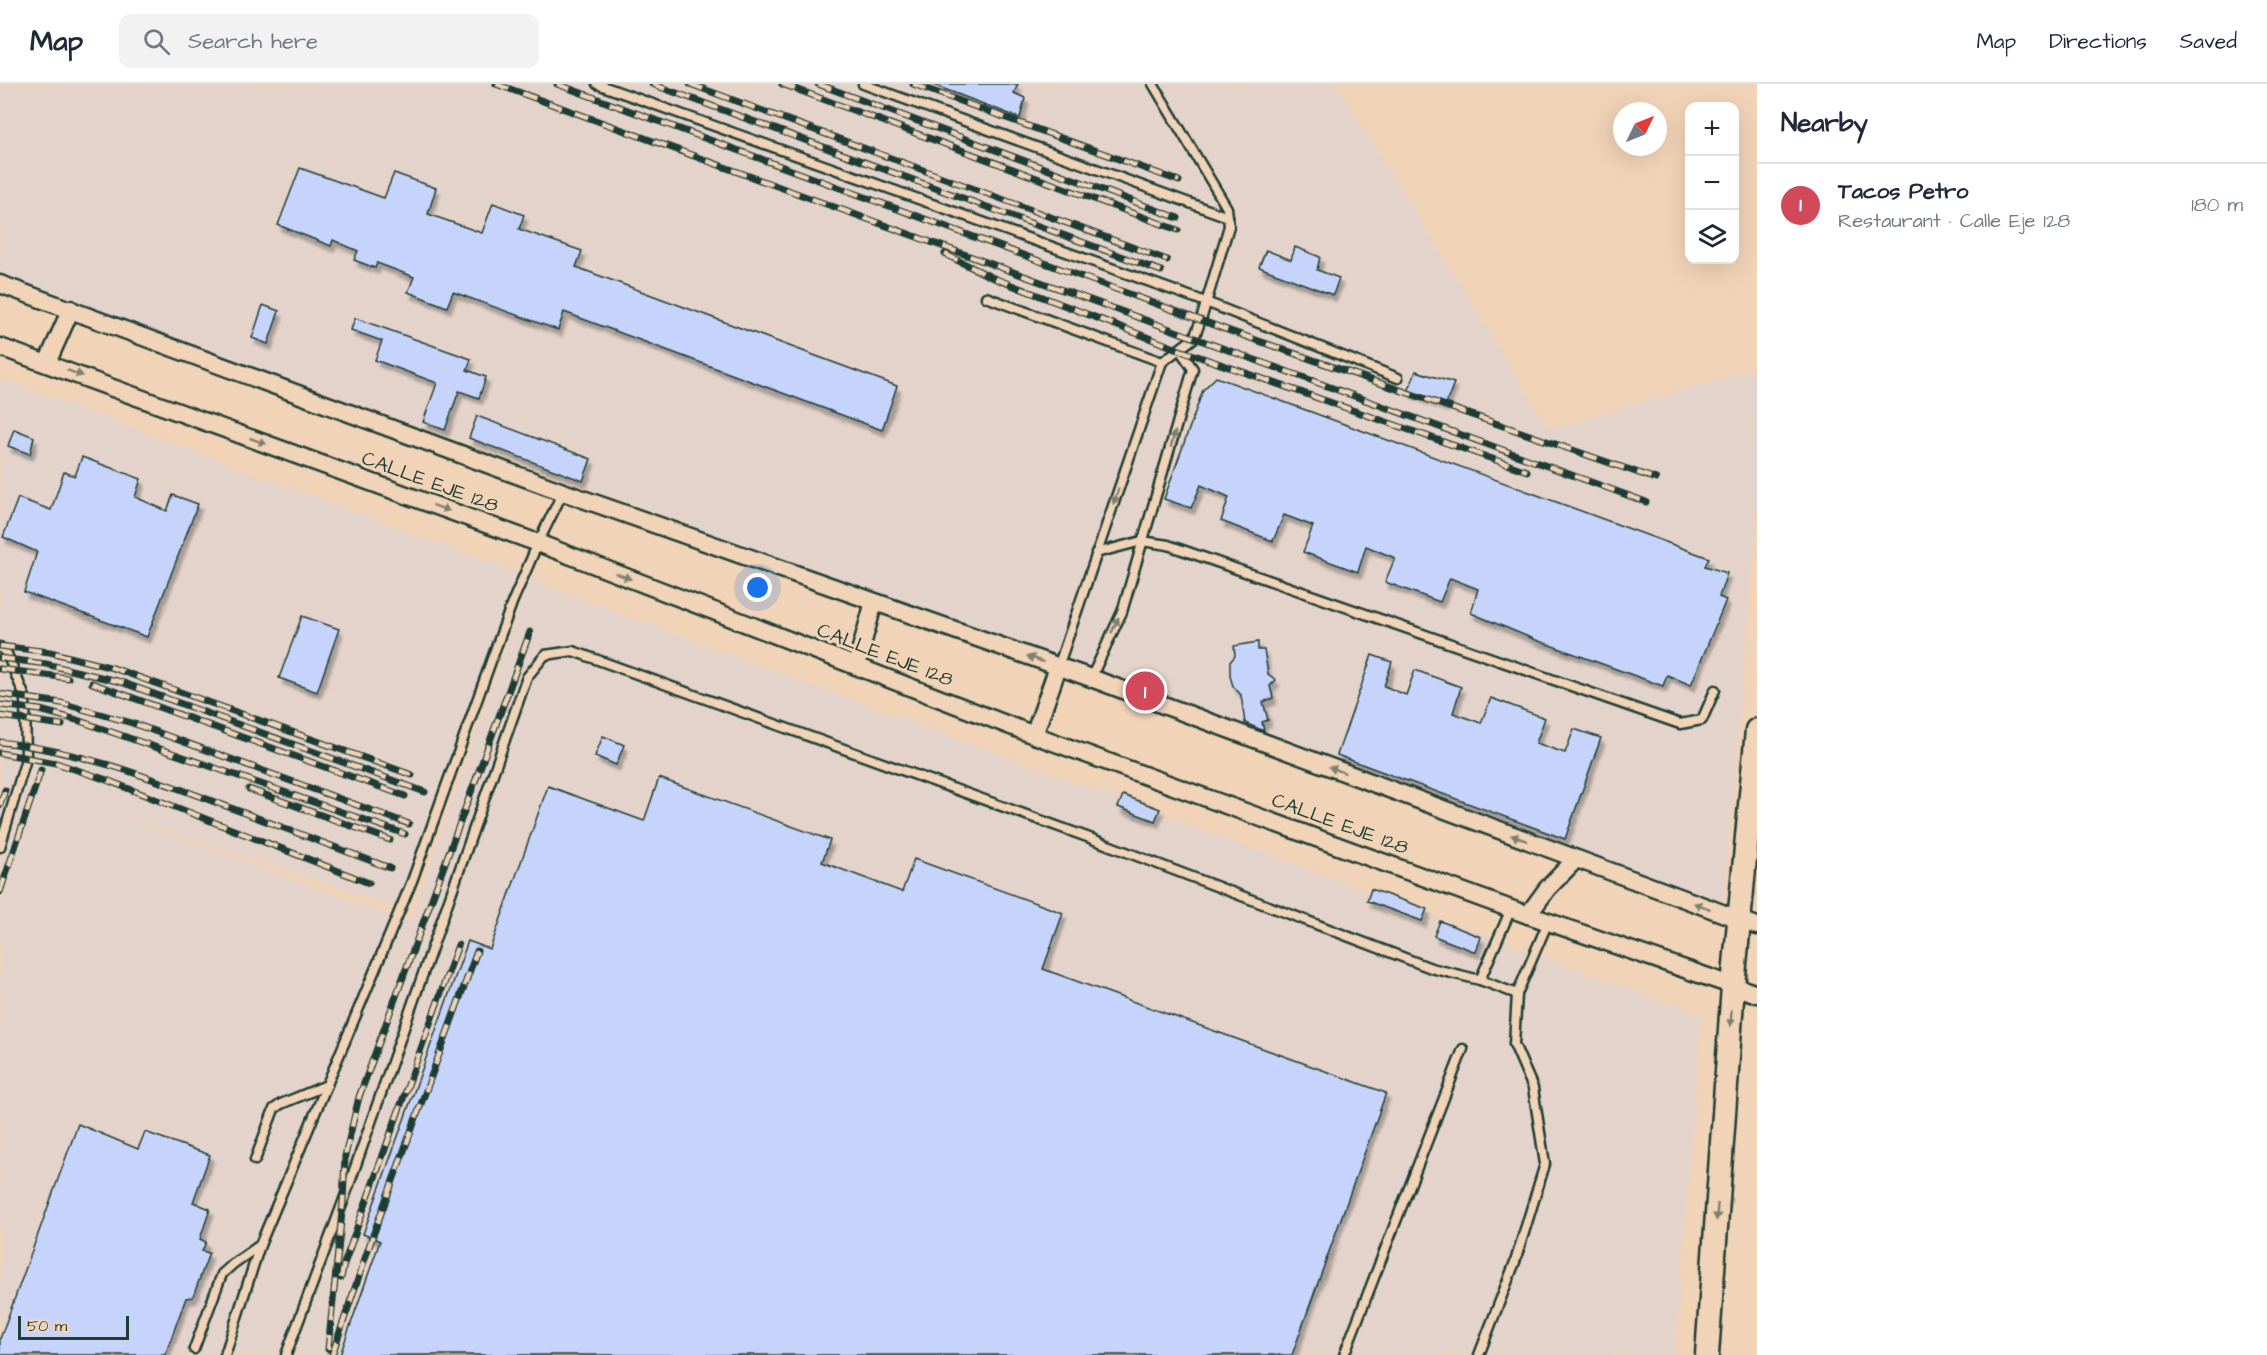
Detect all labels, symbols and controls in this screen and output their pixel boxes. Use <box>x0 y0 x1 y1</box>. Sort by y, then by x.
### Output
search box <box>119 14 539 68</box>
text: Map <box>30 22 83 61</box>
icon: search <box>140 25 173 58</box>
text: Search here <box>188 26 318 57</box>
text: Map <box>1976 27 2016 56</box>
text: Directions <box>2049 27 2147 56</box>
text: Saved <box>2180 27 2237 56</box>
north arrow <box>1613 102 1667 156</box>
map controls <box>1685 102 1739 264</box>
button: + <box>1685 102 1739 156</box>
text: Nearby <box>1781 105 1868 141</box>
button: − <box>1685 156 1739 210</box>
text: Tacos Petro <box>1838 176 1968 207</box>
text: 1 <box>1799 191 1802 219</box>
text: 180 m <box>2191 191 2243 219</box>
text: Restaurant · Calle Eje 128 <box>1838 207 2070 235</box>
button: layers <box>1685 210 1739 264</box>
one-way arrow <box>66 369 84 379</box>
one-way arrow <box>1169 430 1178 448</box>
one-way arrow <box>249 436 267 446</box>
street label: CALLE EJE 128 <box>358 444 502 520</box>
one-way arrow <box>1110 487 1120 505</box>
one-way arrow <box>432 503 450 513</box>
one-way arrow <box>615 572 633 582</box>
your location <box>743 573 772 602</box>
street label: CALLE EJE 128 <box>813 616 957 694</box>
one-way arrow <box>1111 617 1120 634</box>
one-way arrow <box>1026 654 1044 664</box>
pin: 1 <box>1126 668 1164 714</box>
one-way arrow <box>1328 765 1346 774</box>
street label: CALLE EJE 128 <box>1268 786 1412 862</box>
one-way arrow <box>1510 833 1528 843</box>
one-way arrow <box>1693 901 1711 910</box>
one-way arrow <box>1726 1008 1736 1027</box>
one-way arrow <box>1713 1203 1722 1222</box>
scale bar <box>18 1313 129 1340</box>
text: 50 m <box>27 1315 67 1337</box>

